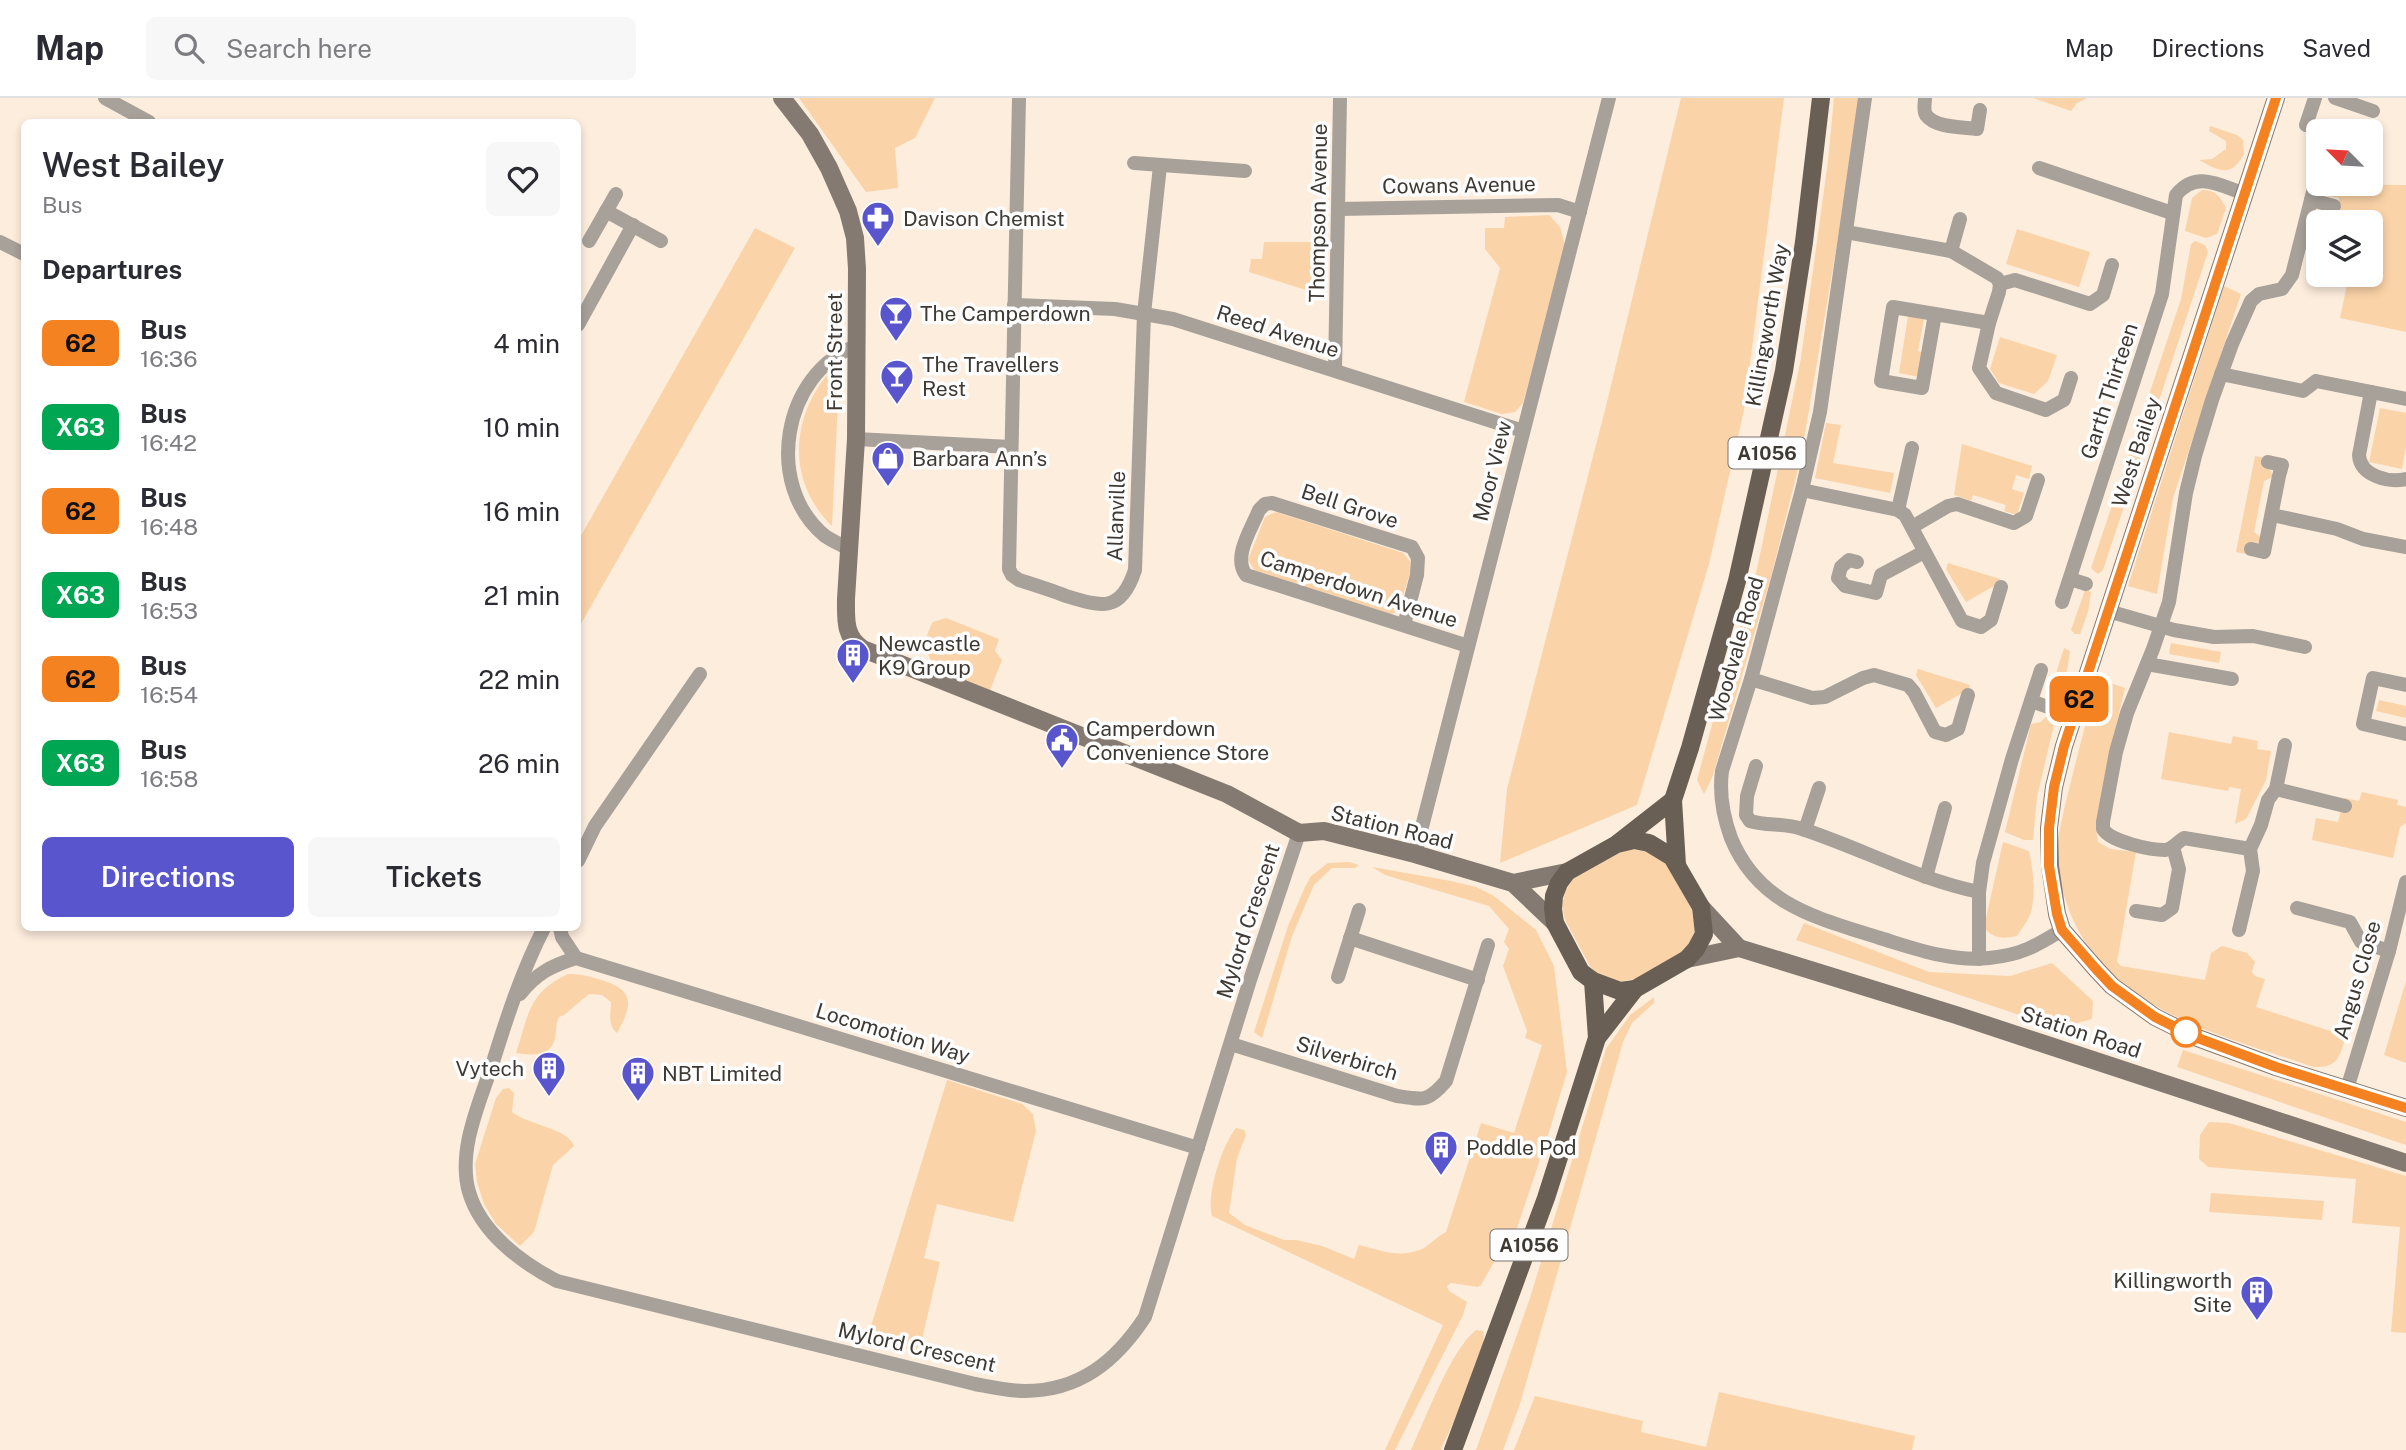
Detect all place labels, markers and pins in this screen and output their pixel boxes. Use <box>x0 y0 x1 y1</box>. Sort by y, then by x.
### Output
pharmacy icon: Davison Chemist <box>859 199 897 248</box>
place label: Davison Chemist <box>903 206 1065 231</box>
bar icon: The Camperdown <box>877 294 915 343</box>
place label: The Camperdown <box>920 301 1091 326</box>
place label: The Travellers Rest <box>922 352 1059 401</box>
bar icon: The Travellers Rest <box>878 357 916 406</box>
shop icon: Barbara Ann’s <box>869 439 907 488</box>
place label: Barbara Ann’s <box>912 446 1047 471</box>
place label: Newcastle K9 Group <box>878 631 981 680</box>
building icon: Newcastle K9 Group <box>834 636 872 685</box>
place label: Camperdown Convenience Store <box>1086 716 1269 765</box>
public building icon: Camperdown Convenience Store <box>1043 721 1081 770</box>
unlabelled marker <box>2171 1017 2201 1047</box>
building icon: Vytech <box>530 1049 568 1098</box>
building icon: NBT Limited <box>619 1054 657 1103</box>
place label: Vytech <box>455 1056 524 1081</box>
place label: NBT Limited <box>662 1061 782 1086</box>
building icon: Poddle Pod <box>1422 1128 1460 1177</box>
place label: Poddle Pod <box>1466 1135 1577 1160</box>
place label: Killingworth Site <box>2113 1268 2232 1317</box>
building icon: Killingworth Site <box>2238 1273 2276 1322</box>

